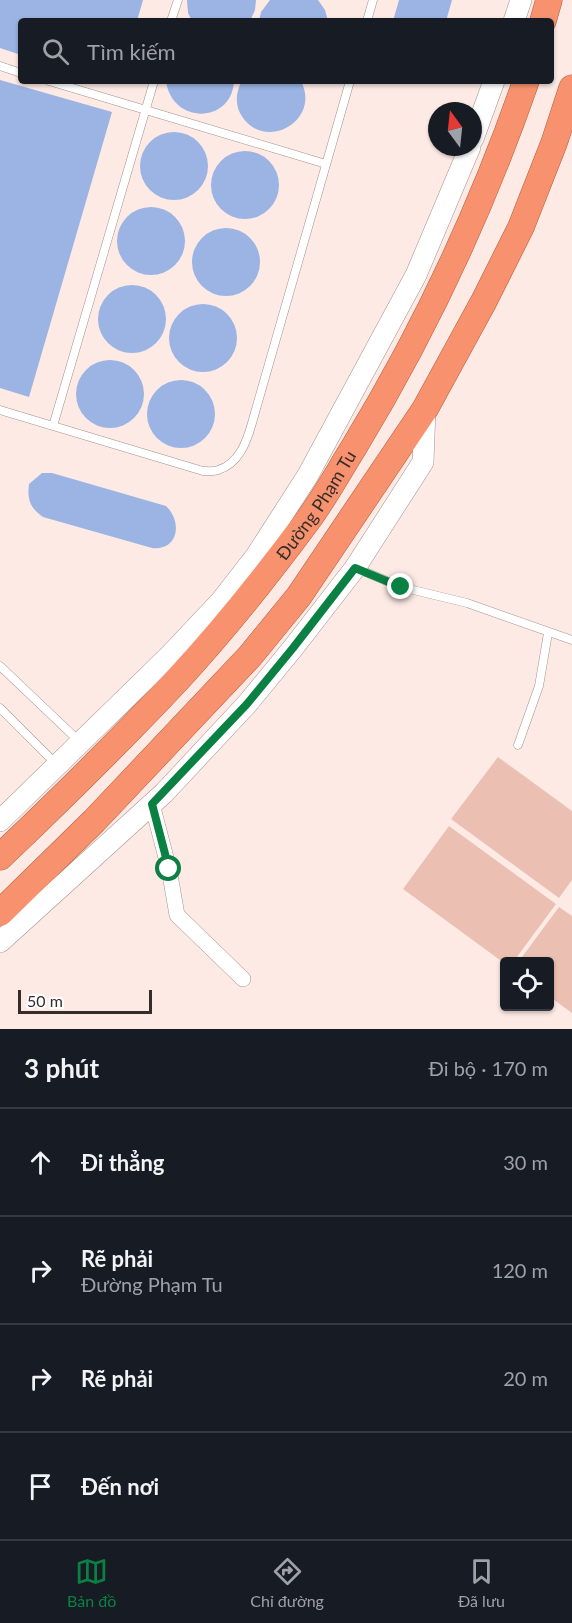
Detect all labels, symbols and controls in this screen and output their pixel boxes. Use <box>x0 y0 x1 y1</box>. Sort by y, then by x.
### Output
search box <box>18 18 554 84</box>
icon: search <box>39 35 72 68</box>
text: Tìm kiếm <box>87 38 176 65</box>
north arrow <box>428 102 482 156</box>
street label: Đường Phạm Tu <box>271 446 360 564</box>
route end <box>387 573 413 599</box>
route start <box>155 855 181 881</box>
map controls <box>500 957 554 1011</box>
button: locate <box>500 957 554 1011</box>
scale bar <box>18 987 152 1014</box>
text: 50 m <box>27 991 63 1010</box>
text: 3 phút <box>24 1052 99 1084</box>
text: Đi bộ · 170 m <box>429 1056 548 1080</box>
icon: ahead <box>24 1146 57 1179</box>
text: Đi thẳng <box>81 1149 164 1176</box>
text: 30 m <box>503 1150 548 1174</box>
text: Rẽ phải <box>81 1245 153 1272</box>
icon: right <box>24 1254 57 1287</box>
text: 120 m <box>492 1258 548 1282</box>
text: Đường Phạm Tu <box>81 1272 223 1296</box>
icon: right <box>24 1362 57 1395</box>
text: Rẽ phải <box>81 1365 153 1392</box>
text: 20 m <box>503 1366 548 1390</box>
icon: arrive <box>24 1470 57 1503</box>
text: Đến nơi <box>81 1473 159 1500</box>
tab: Bản đồ <box>67 1555 116 1610</box>
tab: Chỉ đường <box>250 1555 324 1610</box>
tab: Đã lưu <box>458 1555 505 1610</box>

